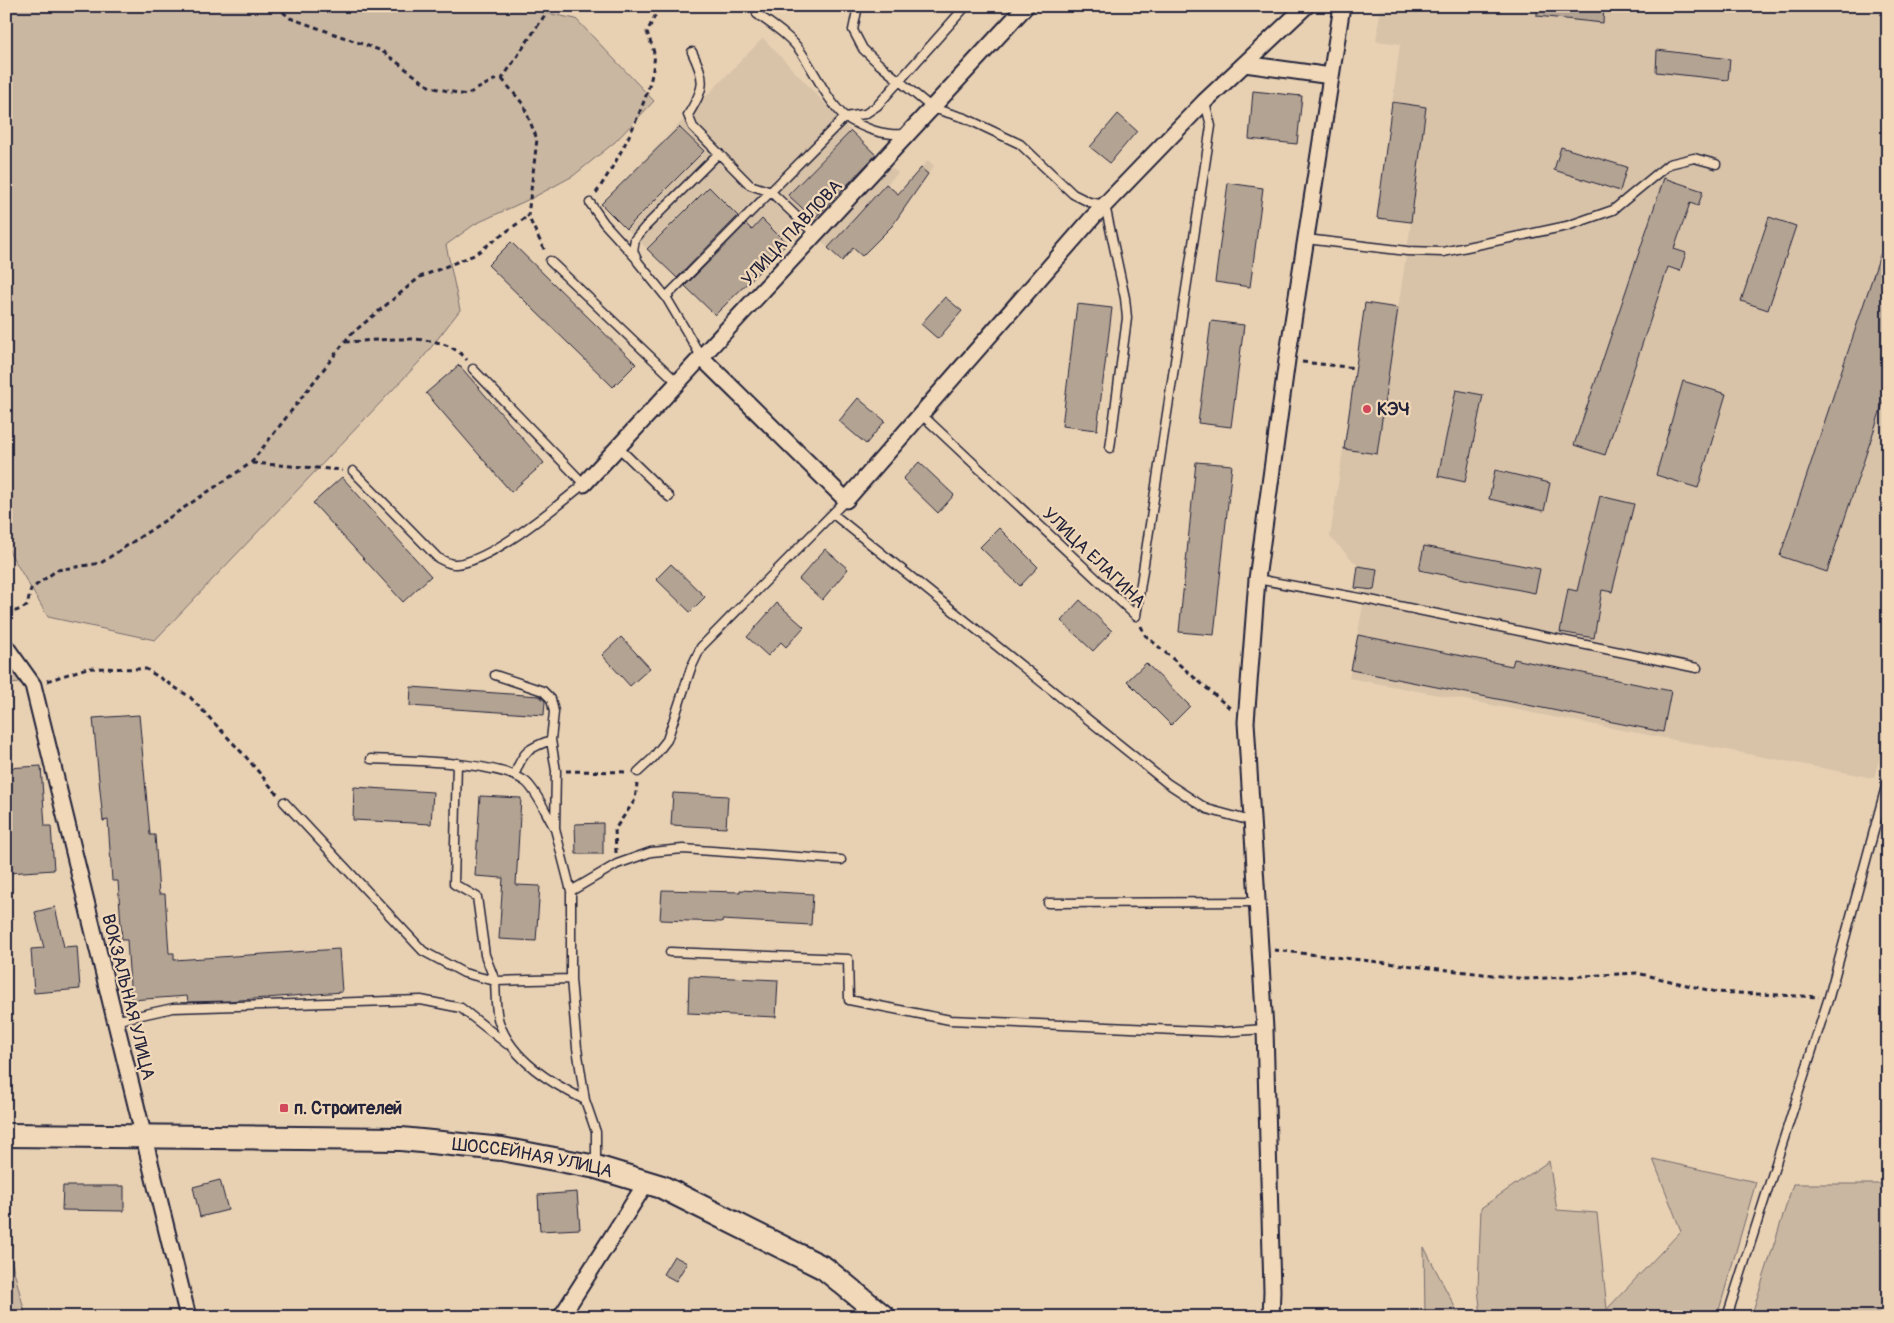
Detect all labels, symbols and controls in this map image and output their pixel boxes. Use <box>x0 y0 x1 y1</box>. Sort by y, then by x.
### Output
street label: УЛИЦА ПАВЛОВА <box>737 175 848 291</box>
place label: КЭЧ <box>1377 398 1409 421</box>
marker: КЭЧ <box>1361 403 1373 415</box>
street label: УЛИЦА ЕЛАГИНА <box>1037 503 1151 613</box>
street label: ВОКЗАЛЬНАЯ УЛИЦА <box>96 912 160 1083</box>
place label: п. Строителей <box>294 1097 402 1120</box>
marker: п. Строителей <box>278 1102 290 1114</box>
street label: ШОССЕЙНАЯ УЛИЦА <box>451 1133 616 1183</box>

